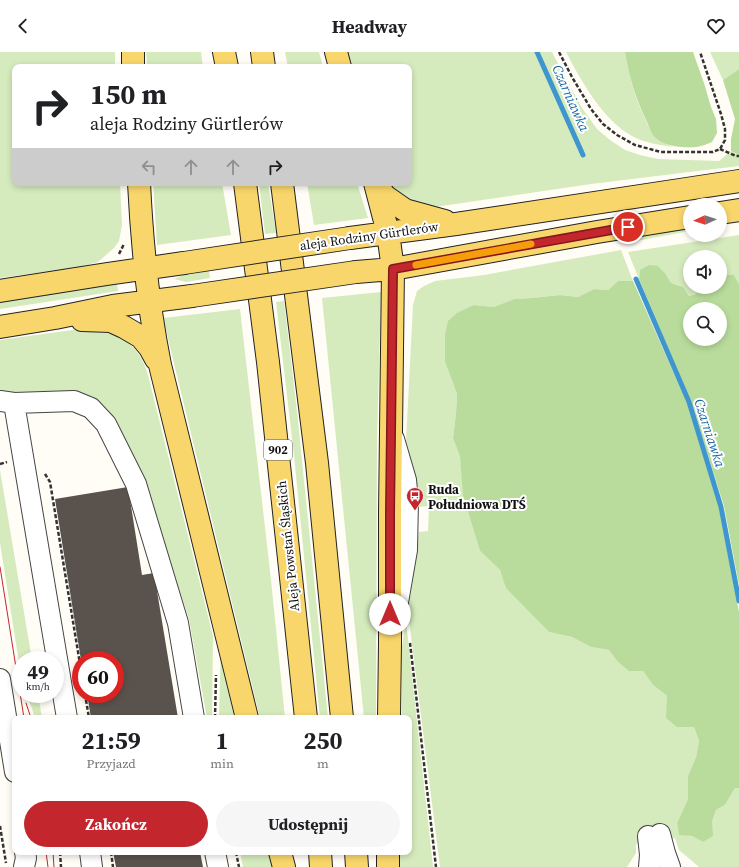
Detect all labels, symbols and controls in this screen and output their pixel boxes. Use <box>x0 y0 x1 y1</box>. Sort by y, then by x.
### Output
text: Headway <box>332 14 407 39</box>
icon: back <box>12 15 34 37</box>
icon: heart <box>705 15 727 37</box>
water label: Czarniawka <box>547 62 595 135</box>
text: 150 m <box>90 75 167 113</box>
icon: right <box>24 80 76 132</box>
text: aleja Rodziny Gürtlerów <box>90 111 283 136</box>
icon: left <box>138 156 160 178</box>
icon: ahead <box>180 156 202 178</box>
icon: ahead <box>222 156 244 178</box>
icon: right <box>264 156 286 178</box>
north arrow <box>683 198 727 242</box>
map controls <box>683 198 727 346</box>
pin <box>611 210 645 244</box>
icon: arrive <box>617 216 639 238</box>
street label: aleja Rodziny Gürtlerów <box>299 218 439 254</box>
button: sound <box>683 250 727 294</box>
button: search <box>683 302 727 346</box>
water label: Czarniawka <box>690 396 731 470</box>
road number: 902 <box>264 440 292 460</box>
street label: Aleja Powstań Śląskich <box>273 480 303 612</box>
place label: Ruda Południowa DTŚ <box>428 481 526 513</box>
bus stop icon: Ruda Południowa DTŚ <box>405 486 425 511</box>
position arrow <box>369 593 411 635</box>
speed limit sign: 60 <box>72 651 124 703</box>
text: 49 <box>27 658 49 686</box>
text: km/h <box>26 680 50 693</box>
text: 21:59 <box>82 724 141 757</box>
text: 1 <box>216 724 229 757</box>
text: 250 <box>303 724 342 757</box>
text: Przyjazd <box>87 755 136 772</box>
text: min <box>210 755 234 772</box>
text: m <box>317 755 329 772</box>
button: Zakończ <box>24 801 208 847</box>
button: Udostępnij <box>216 801 400 847</box>

